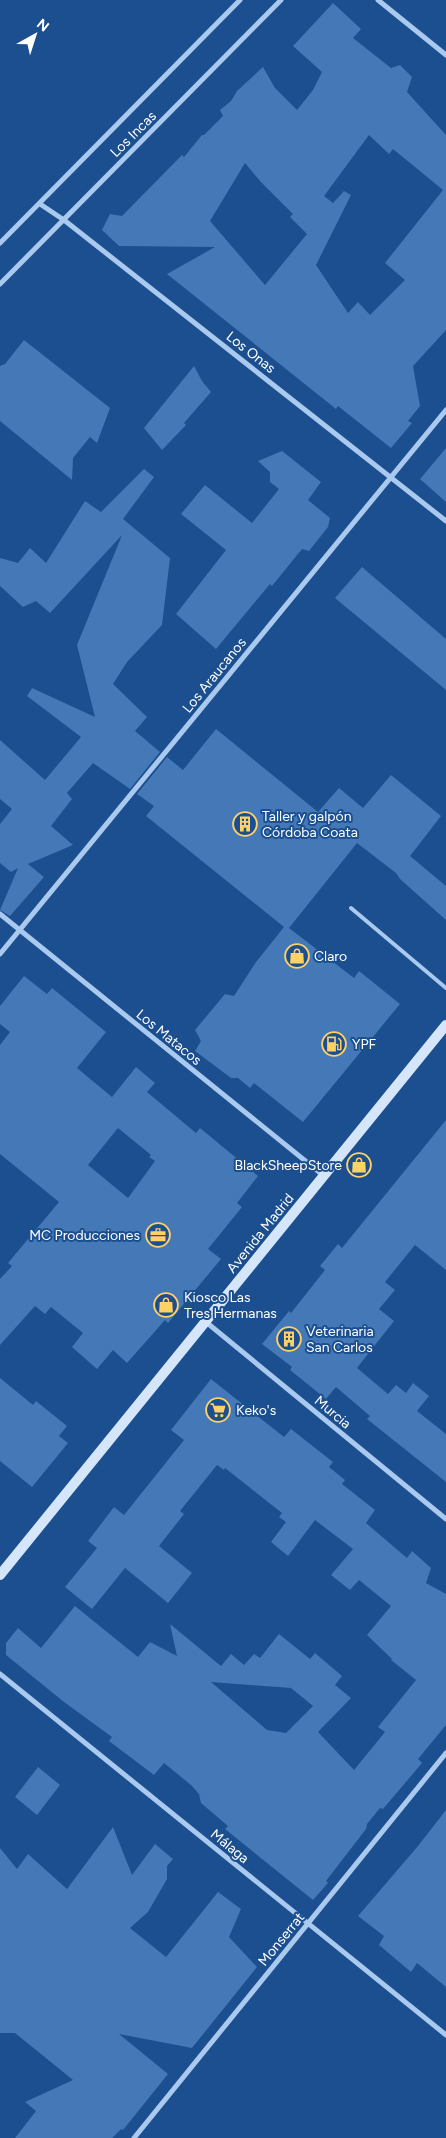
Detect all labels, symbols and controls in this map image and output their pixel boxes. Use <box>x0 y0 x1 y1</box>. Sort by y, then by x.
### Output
north arrow <box>10 10 60 60</box>
text: N <box>33 15 52 35</box>
street label: Los Incas <box>107 108 160 161</box>
street label: Los Onas <box>223 328 279 377</box>
street label: Los Araucanos <box>179 634 250 716</box>
place label: Taller y galpón Córdoba Coata <box>262 808 358 841</box>
building icon: Taller y galpón Córdoba Coata <box>232 811 258 837</box>
shop icon: Claro <box>284 943 310 969</box>
place label: Claro <box>314 948 347 965</box>
street label: Los Matacos <box>133 1006 205 1069</box>
fuel station icon: YPF <box>321 1031 347 1057</box>
place label: YPF <box>352 1036 377 1053</box>
shop icon: BlackSheepStore <box>346 1152 372 1178</box>
place label: BlackSheepStore <box>235 1157 342 1174</box>
street label: Avenida Madrid <box>223 1190 298 1276</box>
office icon: MC Producciones <box>145 1222 171 1248</box>
place label: MC Producciones <box>29 1227 140 1244</box>
place label: Kiosco Las Tres Hermanas <box>184 1289 277 1322</box>
shop icon: Kiosco Las Tres Hermanas <box>153 1292 179 1318</box>
place label: Veterinaria San Carlos <box>306 1323 374 1356</box>
building icon: Veterinaria San Carlos <box>276 1326 302 1352</box>
street label: Murcia <box>311 1392 354 1433</box>
supermarket icon: Keko's <box>205 1397 231 1423</box>
place label: Keko's <box>236 1402 276 1419</box>
street label: Málaga <box>207 1826 252 1867</box>
street label: Monserrat <box>255 1909 308 1969</box>

